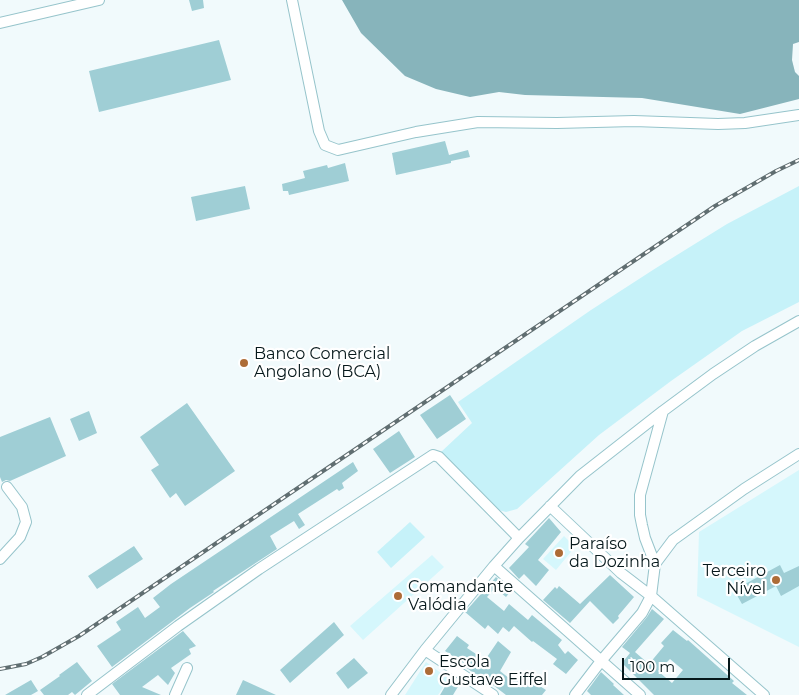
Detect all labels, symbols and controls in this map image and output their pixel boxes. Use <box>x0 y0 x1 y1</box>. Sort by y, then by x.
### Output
place label: Banco Comercial Angolano (BCA) <box>254 344 390 382</box>
marker: Banco Comercial Angolano (BCA) <box>238 357 250 369</box>
place label: Paraíso da Dozinha <box>569 534 660 572</box>
marker: Paraíso da Dozinha <box>553 547 565 559</box>
place label: Terceiro Nível <box>703 561 766 599</box>
marker: Terceiro Nível <box>770 574 782 586</box>
place label: Comandante Valódia <box>408 577 513 615</box>
marker: Comandante Valódia <box>392 590 404 602</box>
scale bar <box>624 648 732 680</box>
place label: Escola Gustave Eiffel <box>439 652 547 690</box>
text: 100 m <box>630 657 675 676</box>
marker: Escola Gustave Eiffel <box>423 665 435 677</box>

